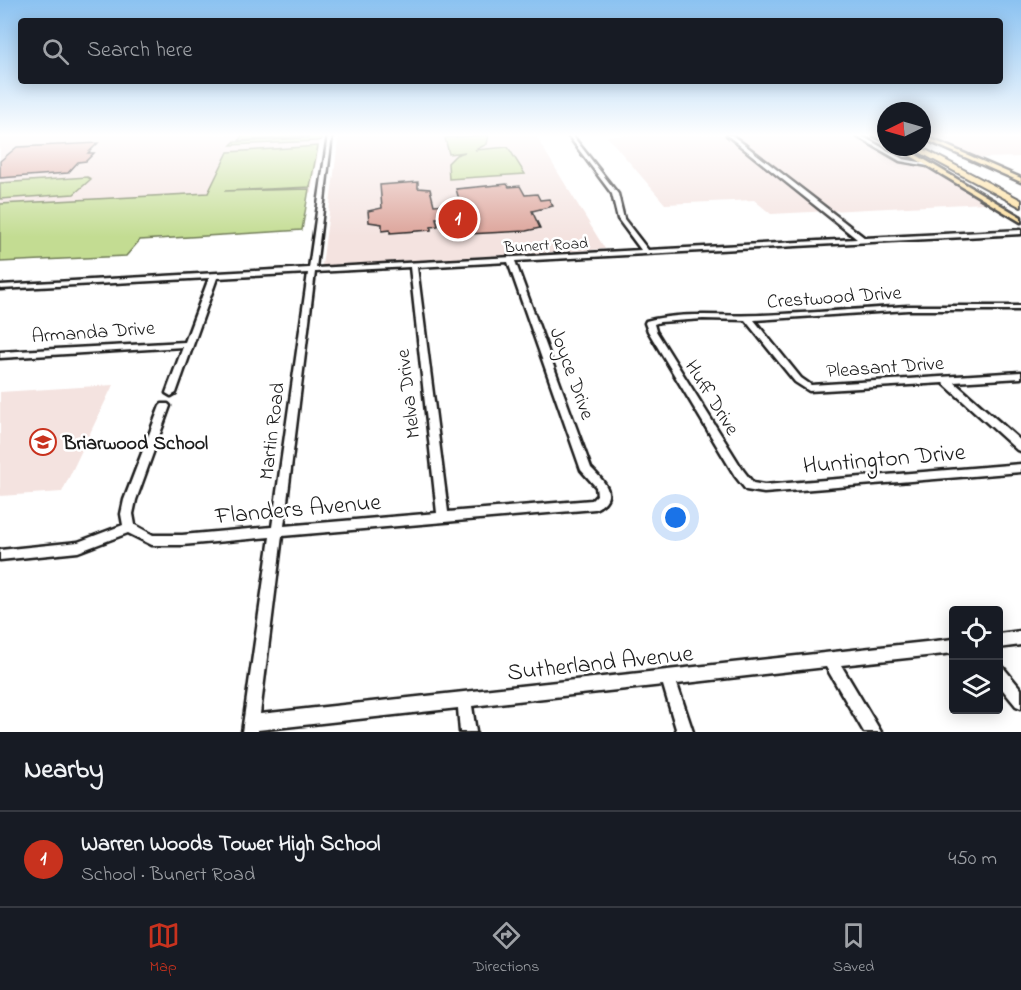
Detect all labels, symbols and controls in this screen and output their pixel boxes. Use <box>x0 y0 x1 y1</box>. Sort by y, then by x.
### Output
search box <box>18 18 1003 84</box>
icon: search <box>39 35 72 68</box>
text: Search here <box>87 35 192 67</box>
north arrow <box>877 102 931 156</box>
pin: 1 <box>438 196 478 242</box>
street label: Bunert Road <box>502 232 589 260</box>
street label: Crestwood Drive <box>766 279 902 318</box>
street label: Armanda Drive <box>31 315 156 352</box>
street label: Joyce Drive <box>541 324 601 424</box>
street label: Melva Drive <box>390 347 429 440</box>
street label: Pleasant Drive <box>825 350 945 387</box>
street label: Huff Drive <box>676 355 745 442</box>
street label: Martin Road <box>253 381 294 482</box>
school or university icon: Briarwood School <box>28 427 58 457</box>
place label: Briarwood School <box>62 430 208 459</box>
street label: Huntington Drive <box>802 436 967 485</box>
street label: Flanders Avenue <box>213 486 383 535</box>
your location <box>661 503 690 532</box>
map controls <box>949 606 1003 714</box>
button: locate <box>949 606 1003 660</box>
street label: Sutherland Avenue <box>506 637 695 692</box>
button: layers <box>949 660 1003 714</box>
text: Nearby <box>24 752 103 790</box>
text: Warren Woods Tower High School <box>81 829 381 861</box>
text: 1 <box>40 845 47 874</box>
text: 450 m <box>948 845 997 874</box>
text: School · Bunert Road <box>81 861 255 890</box>
tab: Map <box>147 919 180 979</box>
tab: Directions <box>473 919 539 979</box>
tab: Saved <box>833 919 874 979</box>

